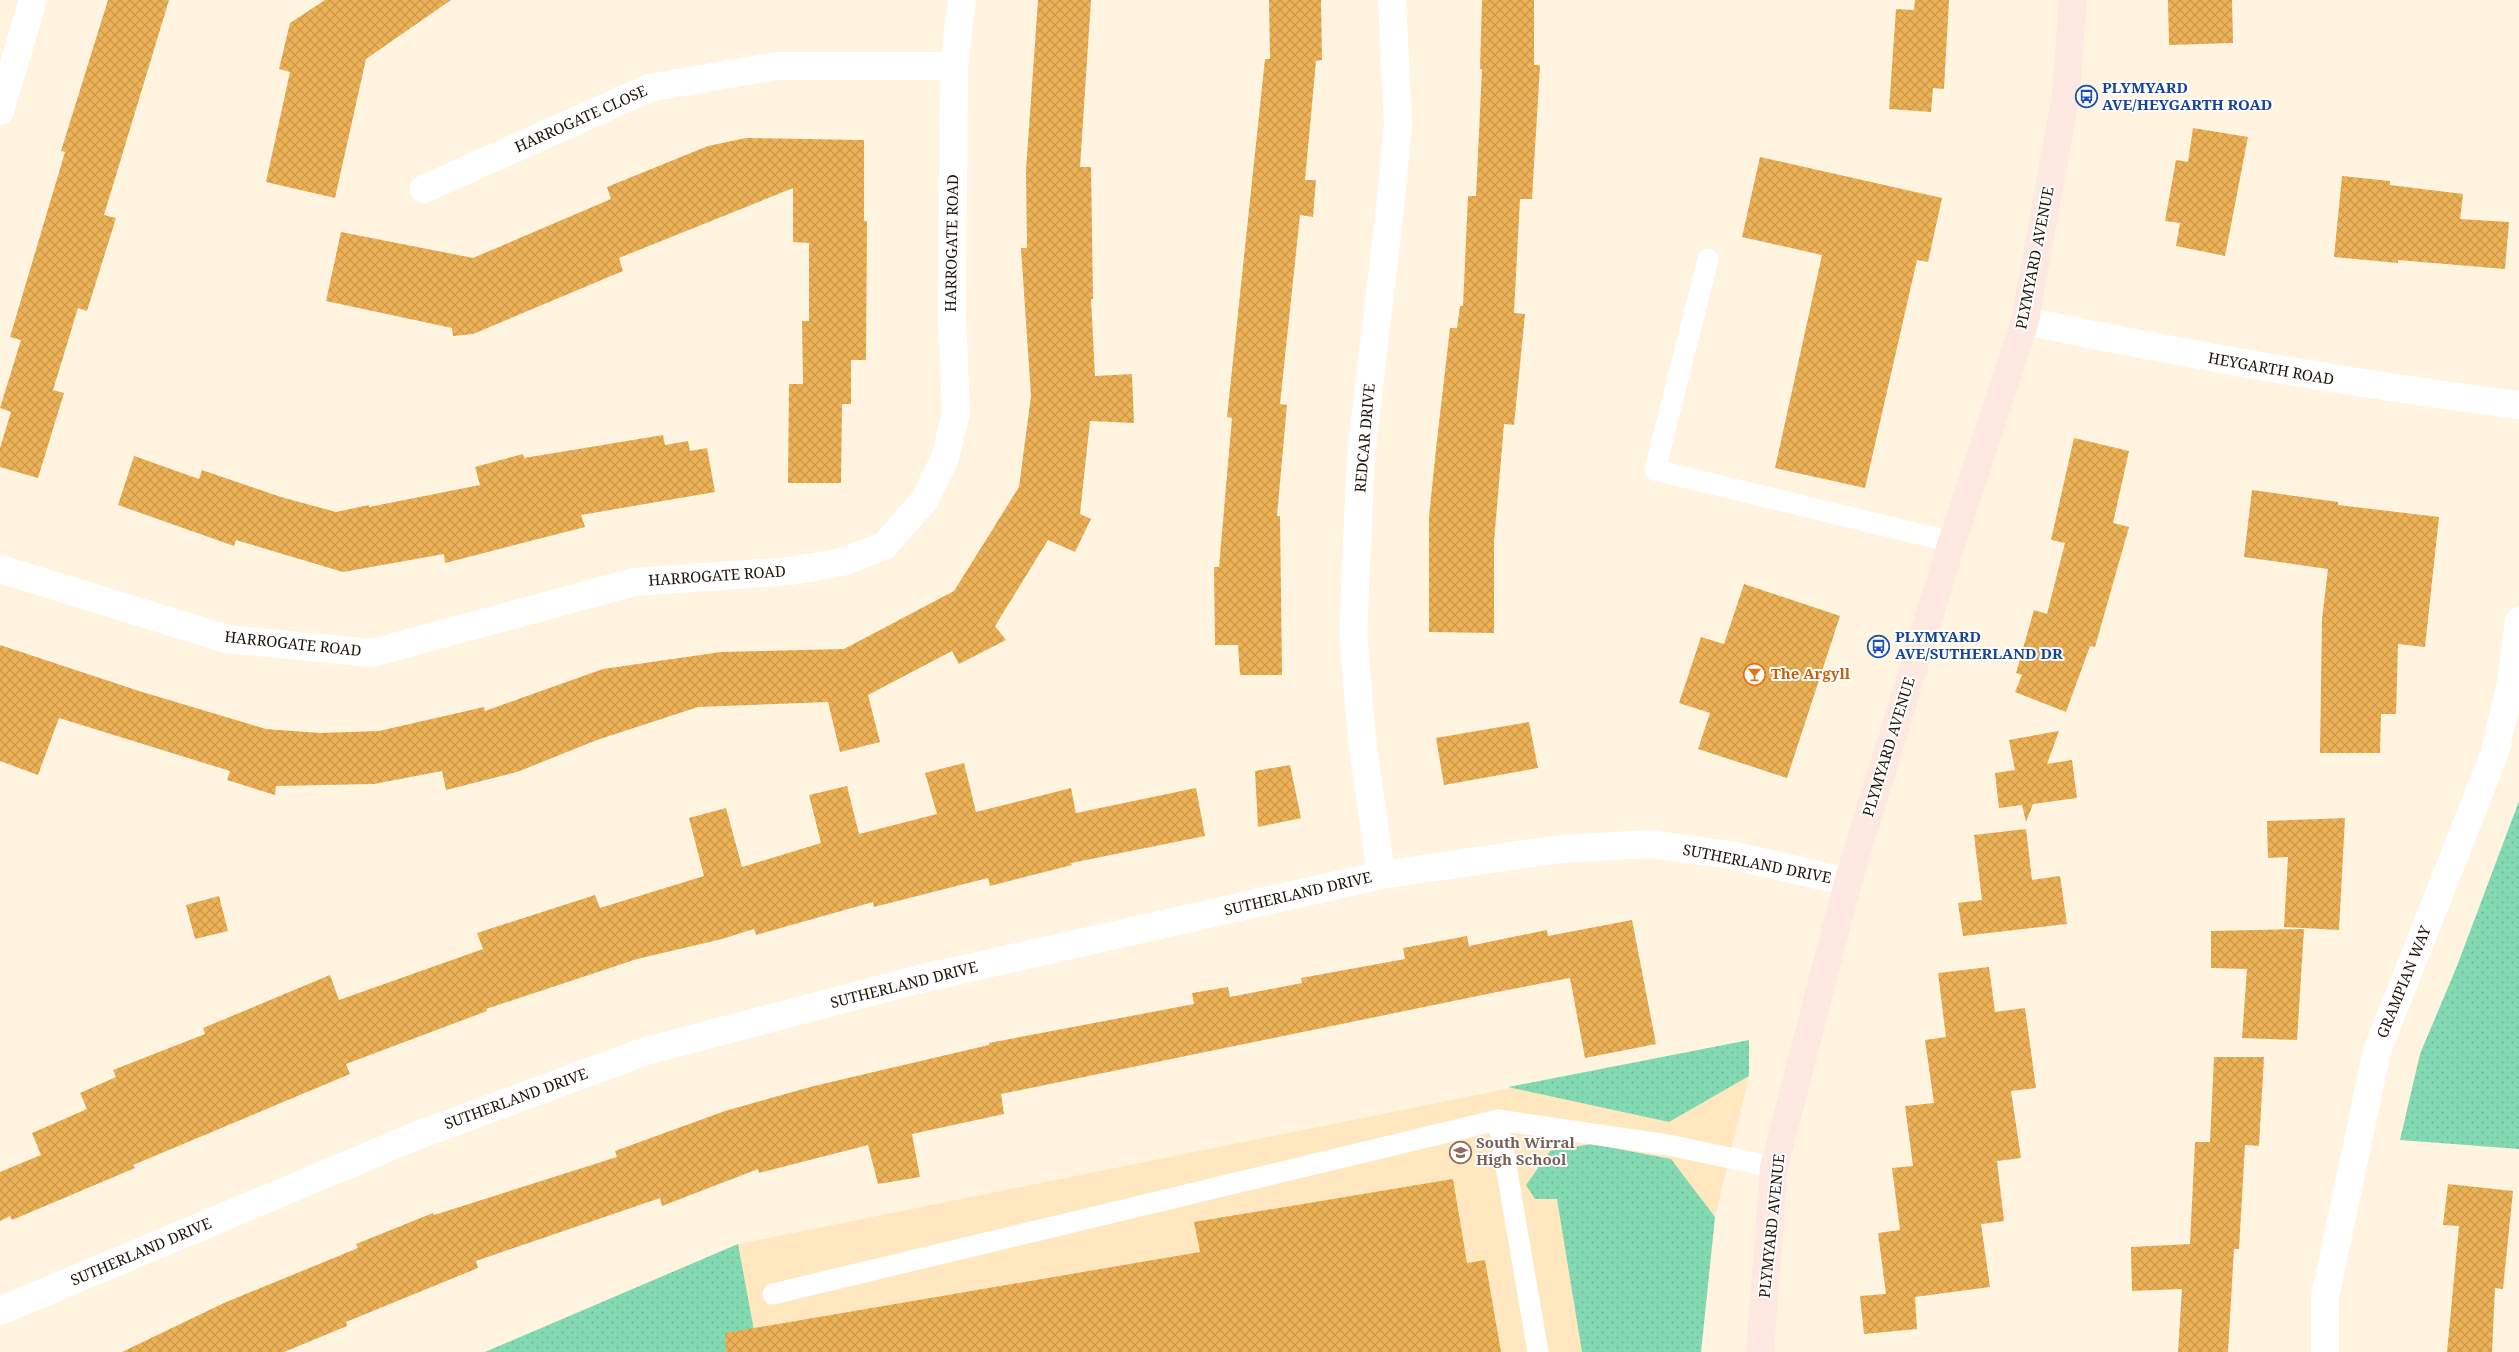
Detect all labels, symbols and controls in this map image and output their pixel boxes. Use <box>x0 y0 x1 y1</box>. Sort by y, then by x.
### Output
place label: PLYMYARD AVE/HEYGARTH ROAD <box>2102 77 2272 114</box>
street label: HARROGATE CLOSE <box>511 80 650 156</box>
bus stop icon: PLYMYARD AVE/HEYGARTH ROAD <box>2074 85 2098 109</box>
street label: HARROGATE ROAD <box>940 174 962 312</box>
street label: PLYMYARD AVENUE <box>2010 185 2058 331</box>
street label: HEYGARTH ROAD <box>2207 347 2336 389</box>
street label: REDCAR DRIVE <box>1349 383 1379 493</box>
street label: HARROGATE ROAD <box>648 560 786 590</box>
street label: HARROGATE ROAD <box>224 626 363 660</box>
place label: PLYMYARD AVE/SUTHERLAND DR <box>1895 626 2063 663</box>
bus stop icon: PLYMYARD AVE/SUTHERLAND DR <box>1867 634 1891 658</box>
bar icon: The Argyll <box>1743 662 1767 686</box>
place label: The Argyll <box>1771 663 1851 683</box>
street label: PLYMYARD AVENUE <box>1857 675 1919 819</box>
street label: SUTHERLAND DRIVE <box>1681 839 1833 887</box>
street label: SUTHERLAND DRIVE <box>1222 866 1374 920</box>
street label: GRAMPIAN WAY <box>2371 922 2435 1041</box>
street label: SUTHERLAND DRIVE <box>828 956 979 1012</box>
street label: SUTHERLAND DRIVE <box>441 1063 590 1133</box>
place label: South Wirral High School <box>1476 1132 1576 1169</box>
school or university icon: South Wirral High School <box>1448 1140 1472 1164</box>
street label: PLYMYARD AVENUE <box>1753 1153 1789 1299</box>
street label: SUTHERLAND DRIVE <box>67 1212 214 1290</box>

